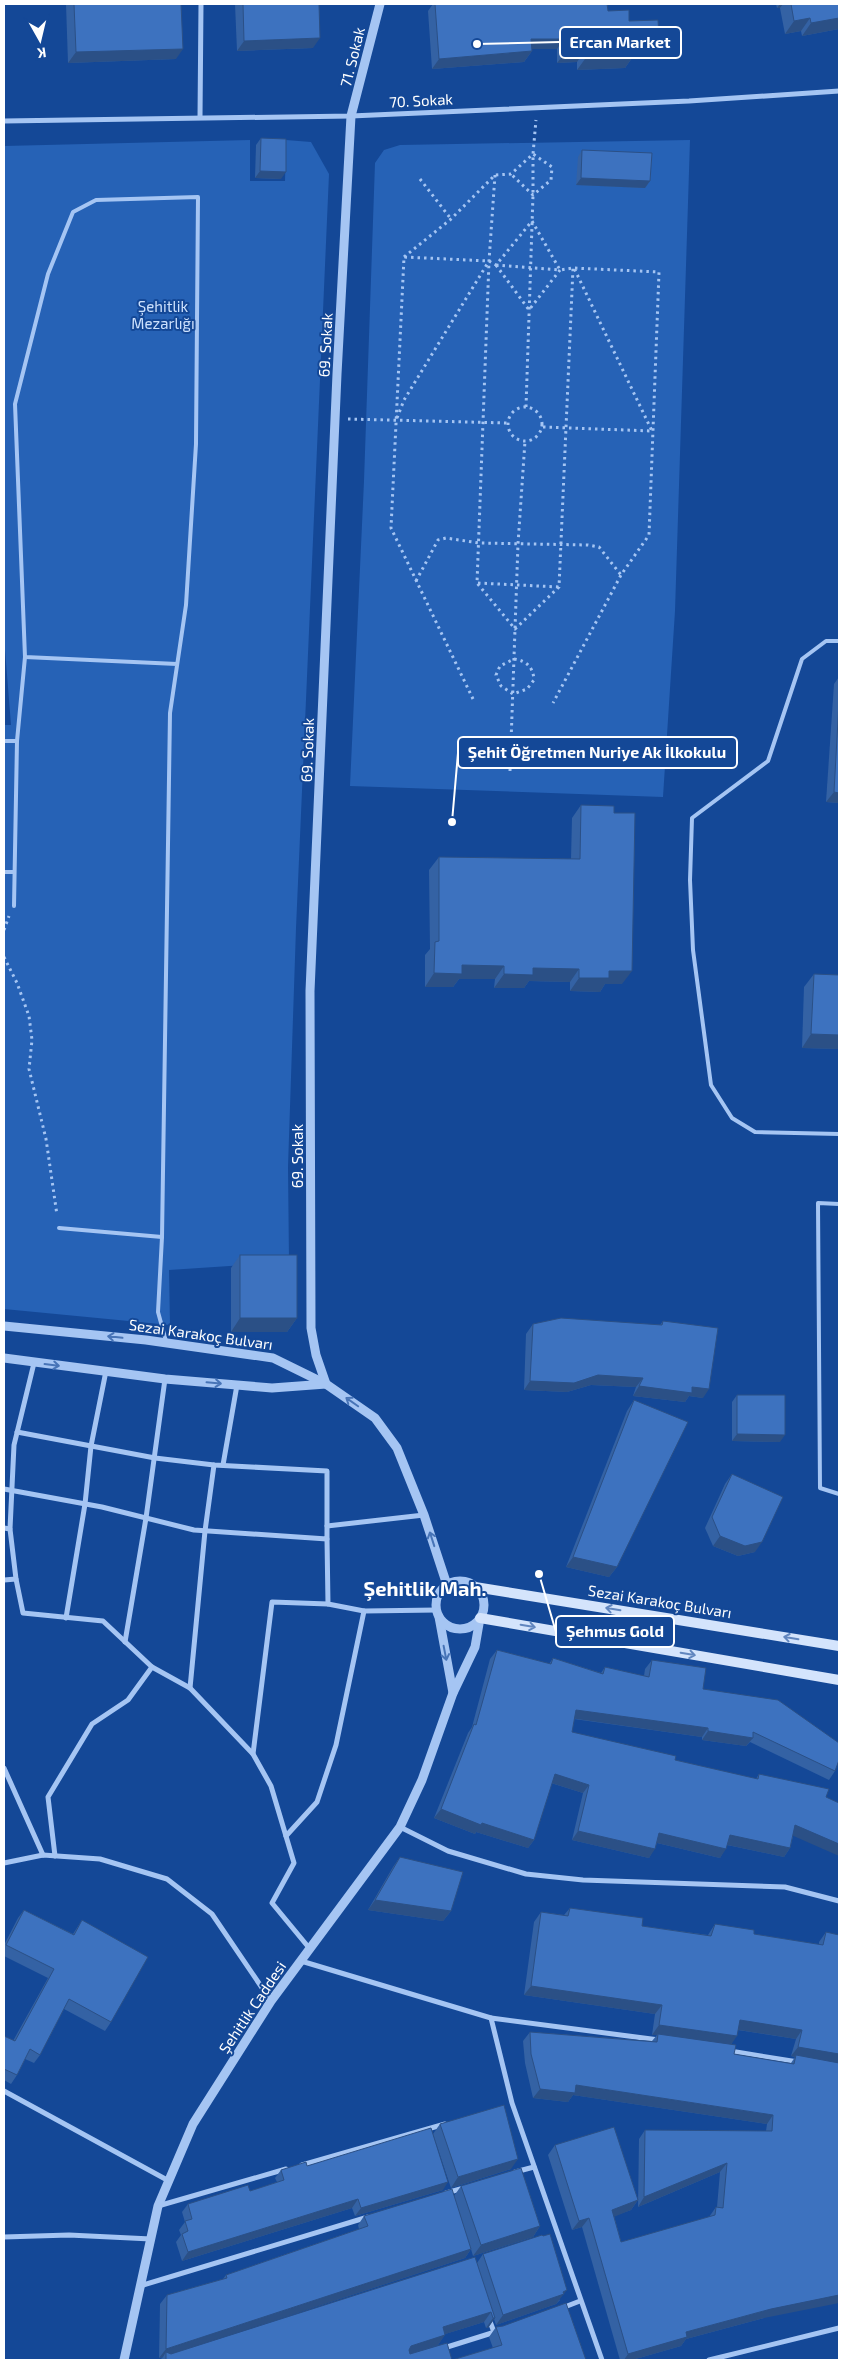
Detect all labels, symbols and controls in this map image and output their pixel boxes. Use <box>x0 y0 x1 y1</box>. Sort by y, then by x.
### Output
north arrow <box>15 15 65 65</box>
street label: 71. Sokak <box>336 25 368 89</box>
callout: Ercan Market <box>560 27 681 58</box>
text: Ercan Market <box>569 32 671 51</box>
text: K <box>36 44 47 62</box>
street label: 70. Sokak <box>389 89 454 111</box>
park label: Şehitlik Mezarlığı <box>131 297 195 332</box>
street label: 69. Sokak <box>314 312 336 378</box>
street label: 69. Sokak <box>297 717 317 782</box>
callout: Şehit Öğretmen Nuriye Ak İlkokulu <box>458 737 737 768</box>
text: Şehit Öğretmen Nuriye Ak İlkokulu <box>468 742 726 763</box>
street label: 69. Sokak <box>288 1123 306 1188</box>
street label: Sezai Karakoç Bulvarı <box>128 1315 274 1354</box>
one-way arrow <box>108 1332 124 1342</box>
one-way arrow <box>44 1360 60 1370</box>
one-way arrow <box>205 1378 221 1388</box>
one-way arrow <box>346 1397 360 1407</box>
one-way arrow <box>427 1532 436 1547</box>
district label: Şehitlik Mah. <box>364 1576 486 1601</box>
street label: Sezai Karakoç Bulvarı <box>587 1581 733 1622</box>
one-way arrow <box>606 1604 622 1614</box>
callout: Şehmus Gold <box>556 1616 674 1647</box>
text: Şehmus Gold <box>566 1621 664 1642</box>
one-way arrow <box>520 1622 536 1632</box>
one-way arrow <box>783 1633 799 1643</box>
one-way arrow <box>441 1644 451 1660</box>
one-way arrow <box>680 1649 696 1659</box>
street label: Şehitlik Caddesi <box>215 1958 290 2057</box>

